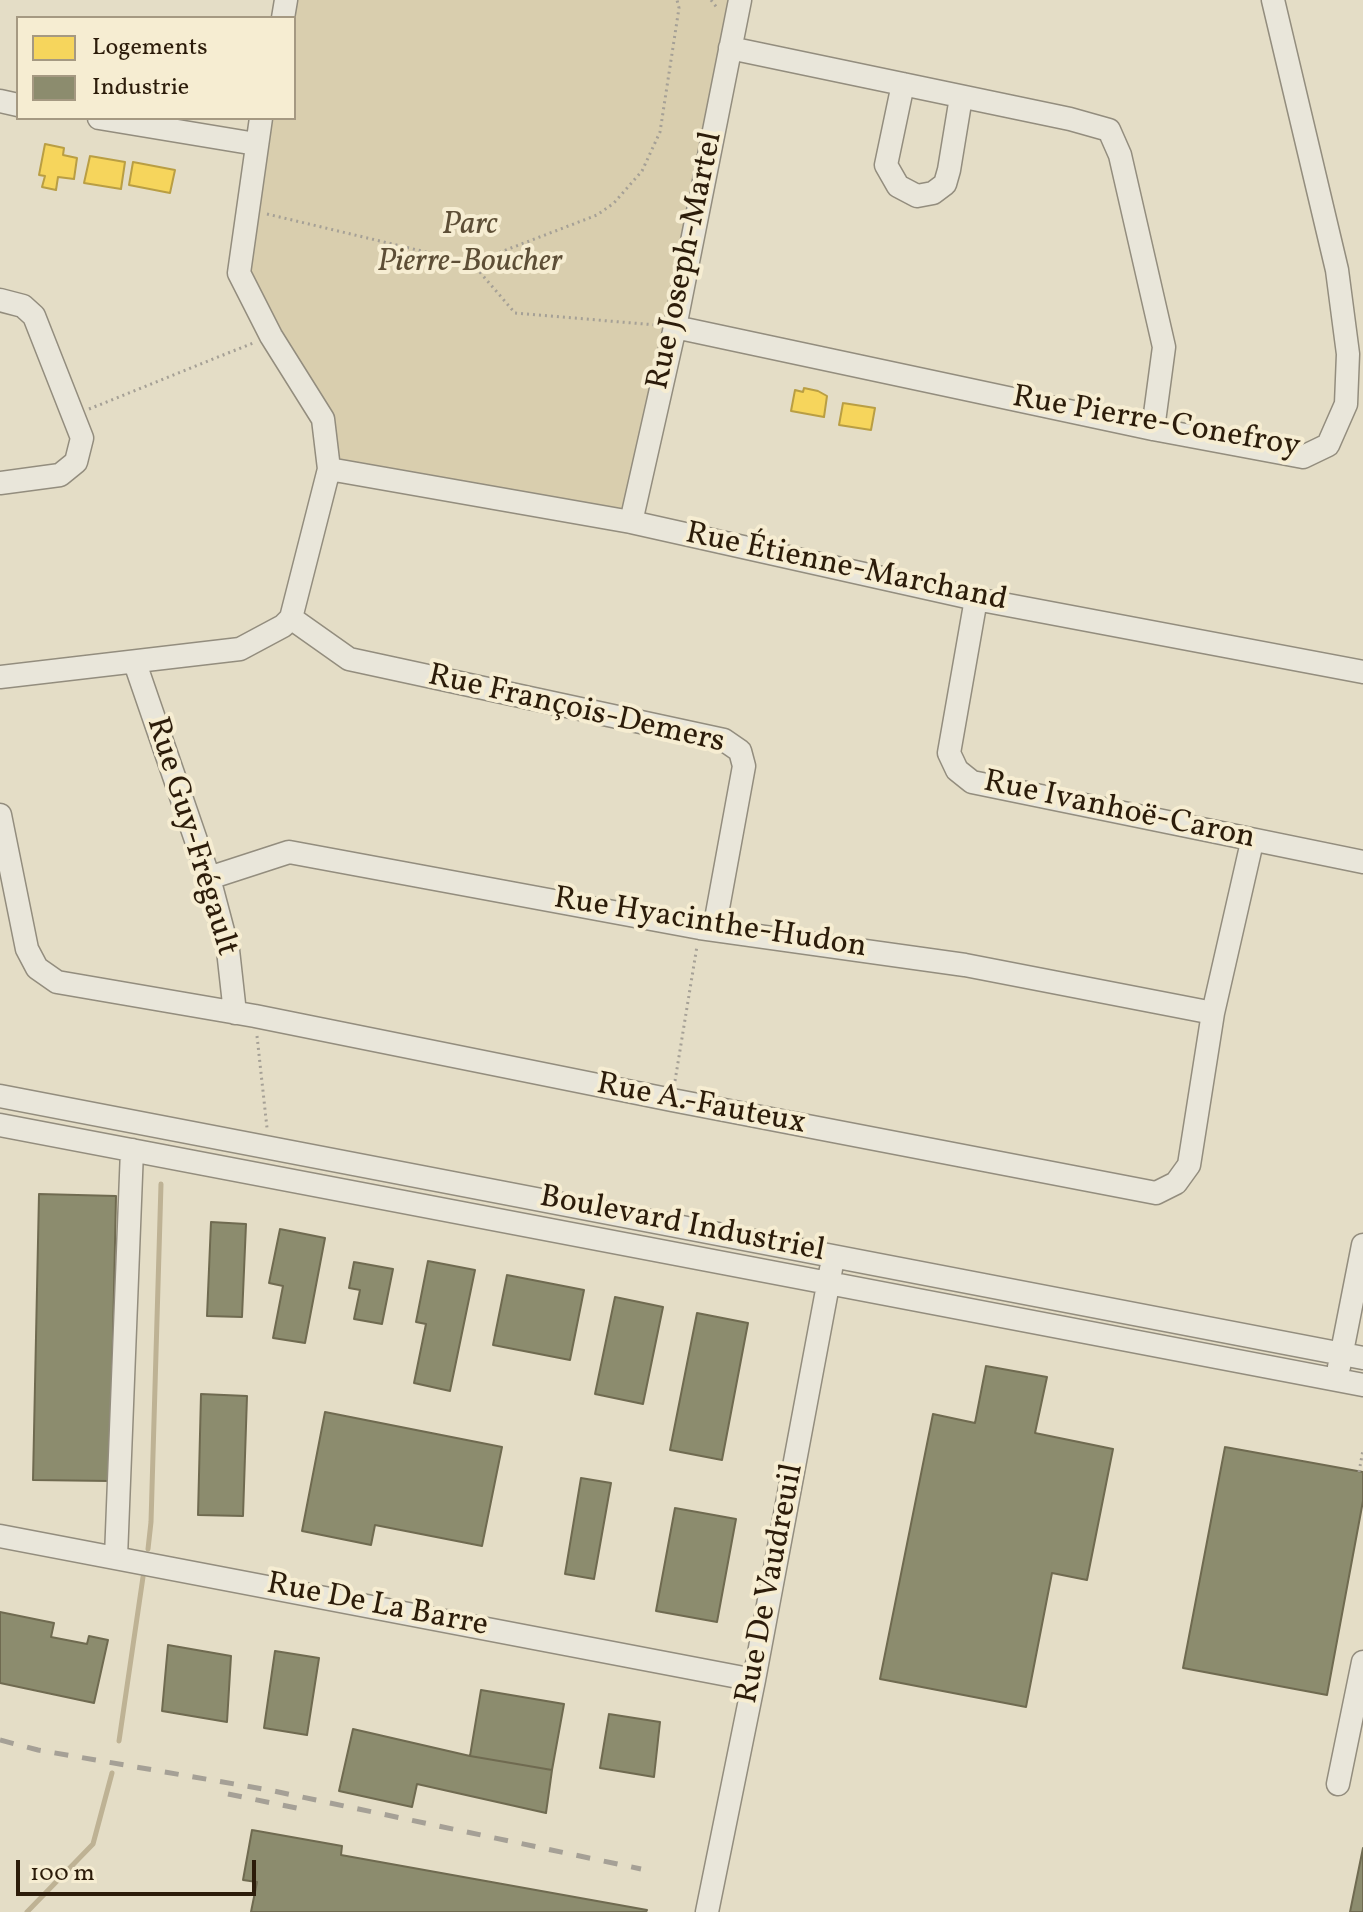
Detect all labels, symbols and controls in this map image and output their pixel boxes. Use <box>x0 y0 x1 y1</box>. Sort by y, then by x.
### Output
legend <box>16 16 296 120</box>
text: Logements <box>92 31 208 65</box>
text: Industrie <box>92 71 189 105</box>
street label: Rue Joseph-Martel <box>641 129 733 393</box>
park label: Parc Pierre-Boucher <box>377 208 563 283</box>
street label: Rue Pierre-Conefroy <box>1009 380 1303 468</box>
street label: Rue Étienne-Marchand <box>682 516 1010 622</box>
street label: Rue François-Demers <box>424 658 728 764</box>
street label: Rue Guy-Frégault <box>135 713 245 961</box>
street label: Rue Ivanhoë-Caron <box>980 764 1258 860</box>
street label: Rue Hyacinthe-Hudon <box>551 881 869 969</box>
street label: Rue A.-Fauteux <box>593 1067 809 1145</box>
street label: Boulevard Industriel <box>536 1180 828 1272</box>
street label: Rue De Vaudreuil <box>730 1461 814 1707</box>
street label: Rue De La Barre <box>263 1567 491 1647</box>
scale bar <box>20 1844 260 1894</box>
text: 100 m <box>30 1857 95 1891</box>

